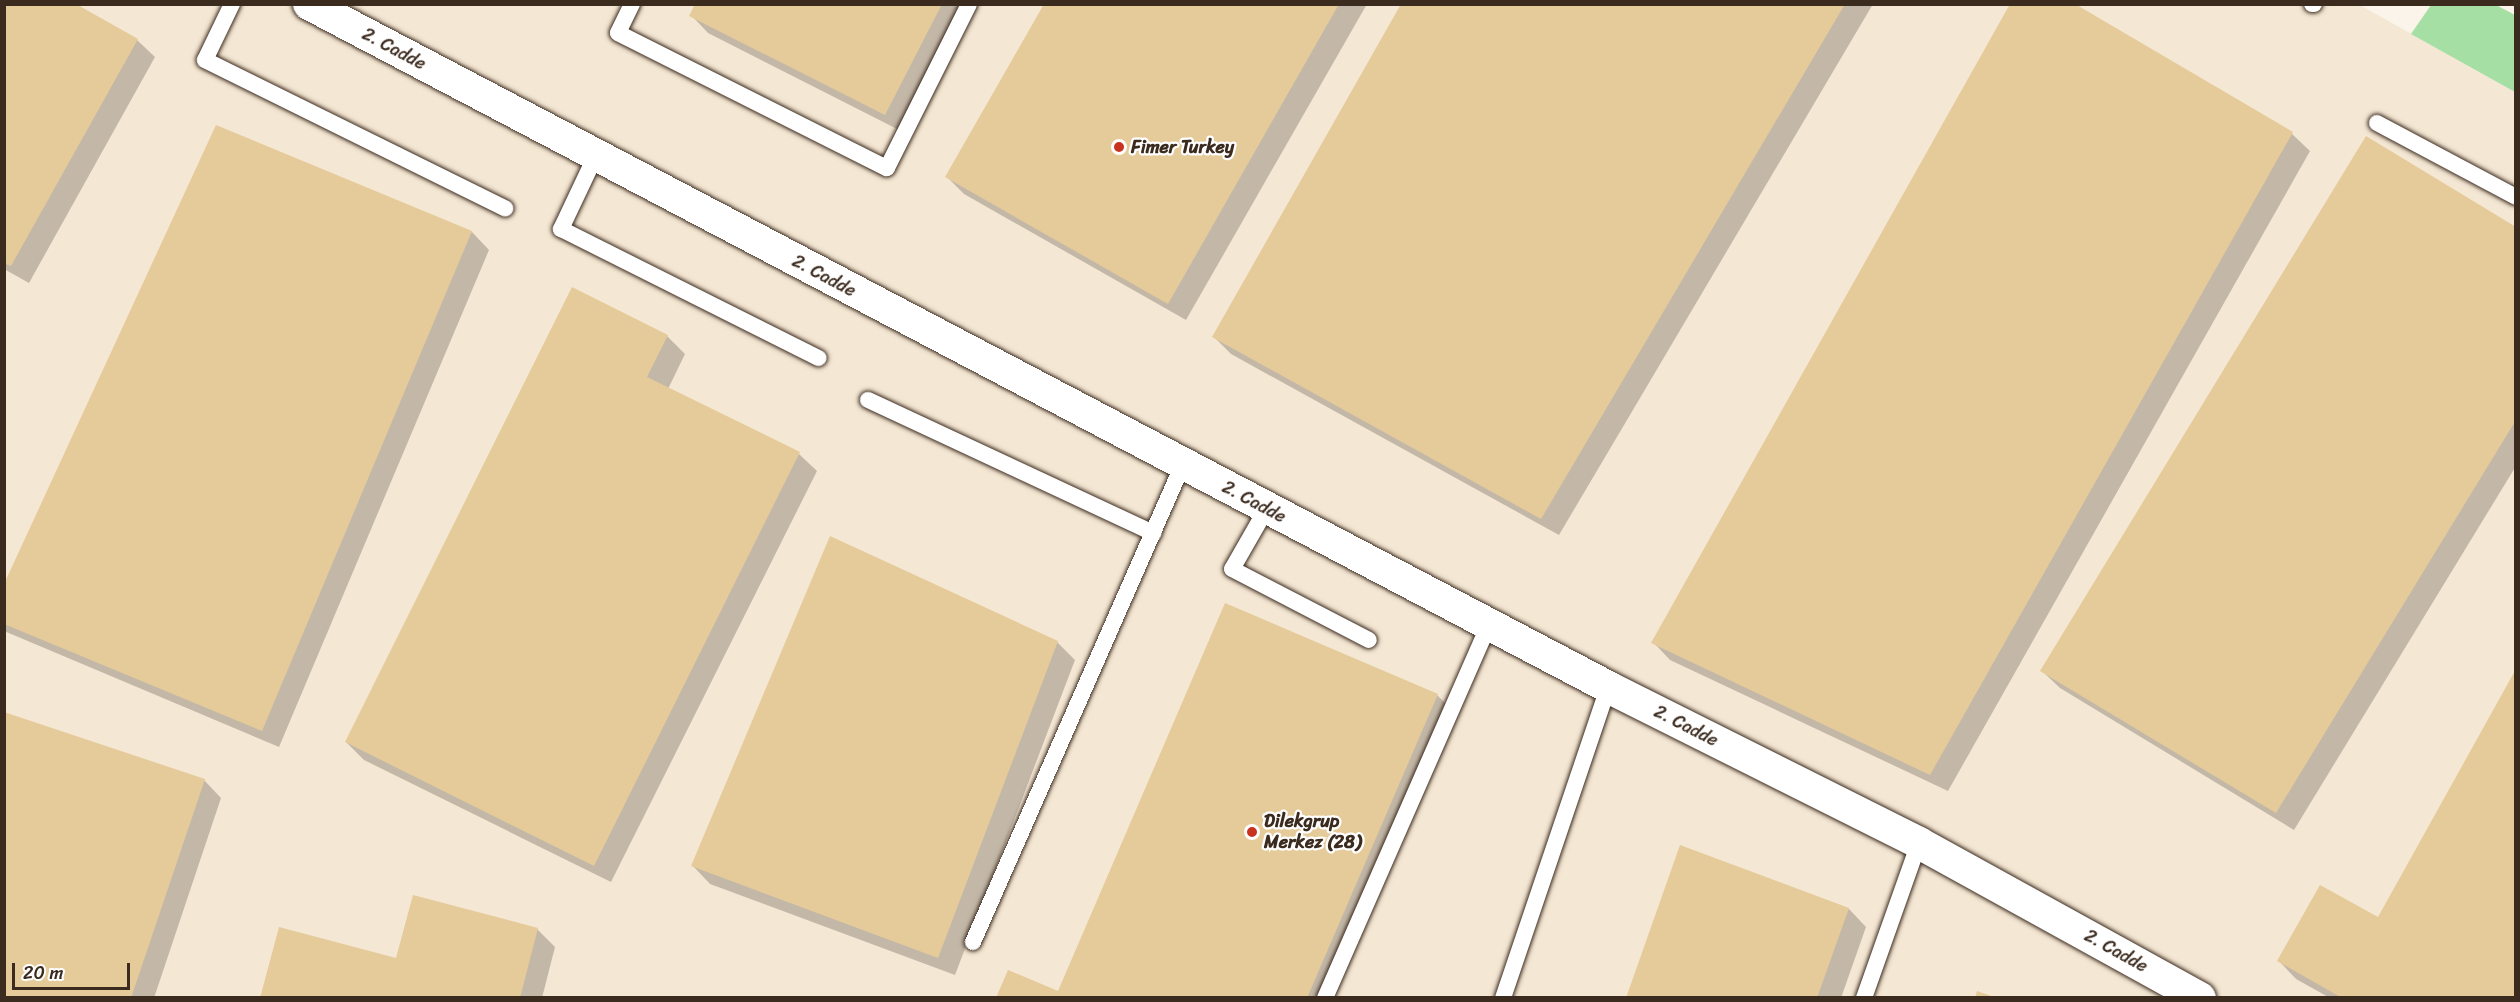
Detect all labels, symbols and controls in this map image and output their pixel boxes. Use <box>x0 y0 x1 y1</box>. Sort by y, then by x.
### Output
street label: 2. Cadde <box>358 23 430 75</box>
place label: Fimer Turkey <box>1131 136 1234 158</box>
marker: Fimer Turkey <box>1112 140 1126 154</box>
street label: 2. Cadde <box>788 250 860 302</box>
street label: 2. Cadde <box>1218 476 1290 528</box>
street label: 2. Cadde <box>1650 701 1722 751</box>
place label: Dilekgrup Merkez (28) <box>1264 811 1361 854</box>
marker: Dilekgrup Merkez (28) <box>1245 825 1259 839</box>
street label: 2. Cadde <box>2081 925 2151 977</box>
scale bar <box>15 951 134 989</box>
text: 20 m <box>23 957 63 989</box>

